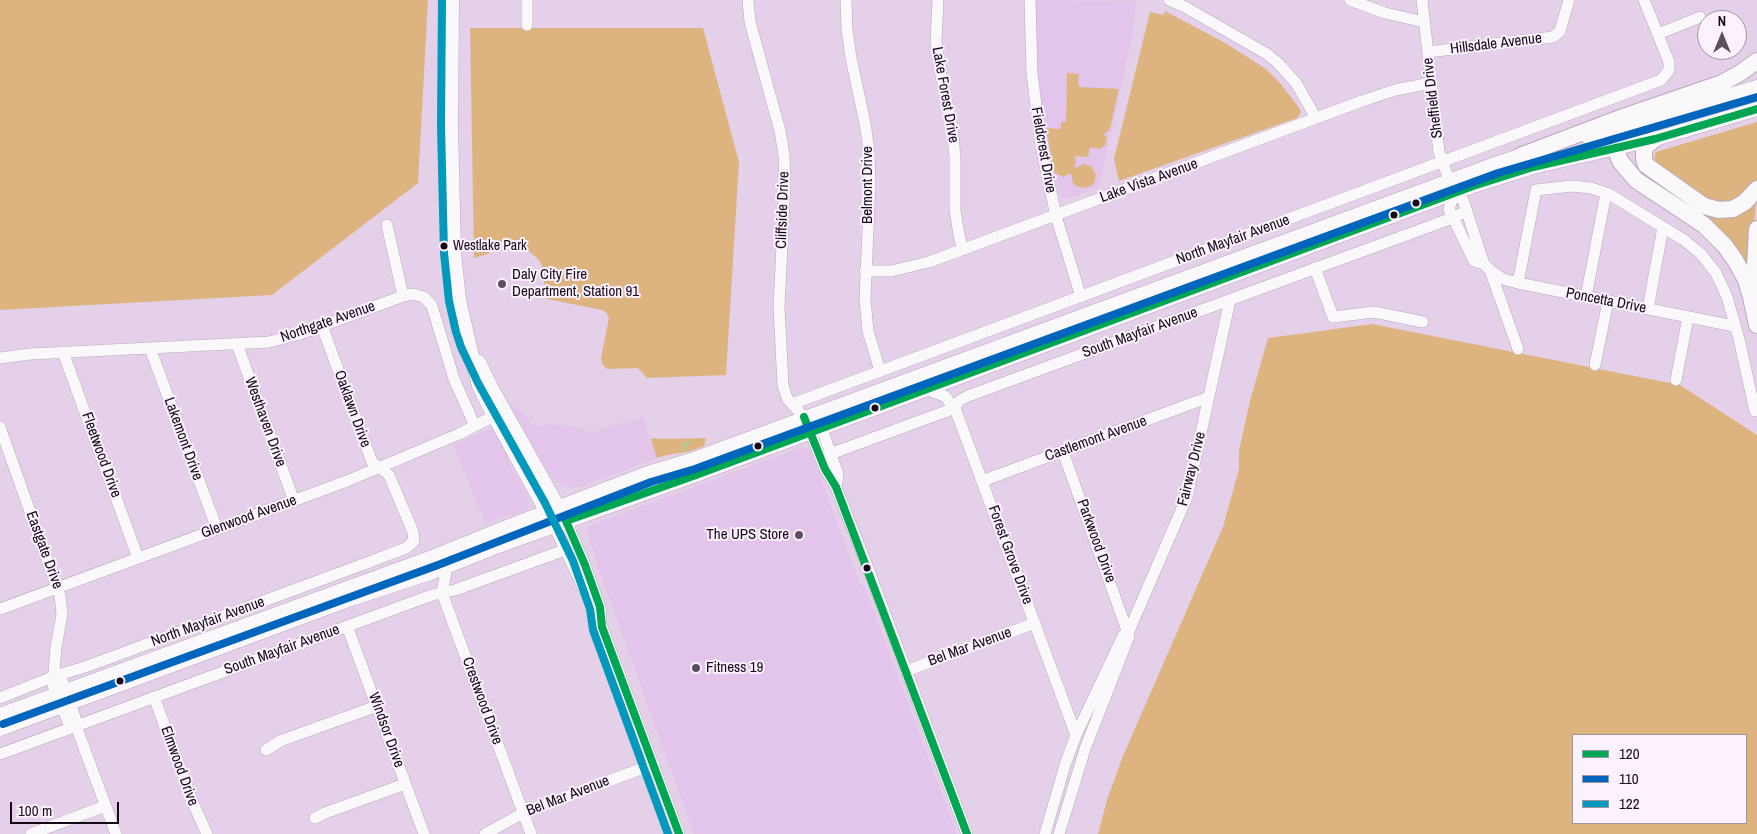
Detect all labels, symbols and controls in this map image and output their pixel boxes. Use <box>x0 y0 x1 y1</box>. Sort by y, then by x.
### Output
north arrow <box>1697 10 1747 60</box>
text: N <box>1718 12 1726 30</box>
street label: Hillsdale Avenue <box>1449 29 1543 59</box>
street label: Lake Forest Drive <box>928 46 962 144</box>
street label: Sheffield Drive <box>1419 57 1447 139</box>
street label: Fieldcrest Drive <box>1027 106 1059 194</box>
street label: Belmont Drive <box>859 146 877 224</box>
street label: Lake Vista Avenue <box>1098 155 1200 207</box>
street label: Cliffside Drive <box>773 171 793 249</box>
unlabelled marker <box>1411 198 1421 208</box>
unlabelled marker <box>1389 210 1399 220</box>
street label: North Mayfair Avenue <box>1174 211 1292 269</box>
place label: Westlake Park <box>453 238 527 254</box>
marker: Westlake Park <box>439 241 449 251</box>
place label: Daly City Fire Department, Station 91 <box>512 266 639 301</box>
marker: Daly City Fire Department, Station 91 <box>496 278 508 290</box>
street label: Poncetta Drive <box>1564 284 1648 318</box>
street label: Northgate Avenue <box>278 297 378 347</box>
street label: South Mayfair Avenue <box>1080 304 1200 362</box>
street label: Oaklawn Drive <box>330 368 374 450</box>
street label: Westhaven Drive <box>240 375 290 469</box>
street label: Lakemont Drive <box>160 395 206 483</box>
unlabelled marker <box>870 403 880 413</box>
street label: Fleetwood Drive <box>77 410 125 500</box>
street label: Castlemont Avenue <box>1043 412 1149 466</box>
street label: Fairway Drive <box>1174 430 1210 508</box>
unlabelled marker <box>753 441 763 451</box>
street label: Glenwood Avenue <box>199 491 299 543</box>
street label: Parkwood Drive <box>1073 497 1119 585</box>
street label: Forest Grove Drive <box>984 503 1036 607</box>
street label: Eastgate Drive <box>22 509 66 591</box>
place label: The UPS Store <box>706 526 789 544</box>
marker: The UPS Store <box>793 529 805 541</box>
unlabelled marker <box>862 563 872 573</box>
street label: North Mayfair Avenue <box>149 593 267 651</box>
street label: South Mayfair Avenue <box>222 621 342 679</box>
street label: Bel Mar Avenue <box>926 624 1014 670</box>
street label: Crestwood Drive <box>458 655 506 747</box>
place label: Fitness 19 <box>706 659 763 677</box>
marker: Fitness 19 <box>690 662 702 674</box>
unlabelled marker <box>115 676 125 686</box>
street label: Windsor Drive <box>364 690 408 770</box>
street label: Elmwood Drive <box>156 724 202 808</box>
legend <box>1572 734 1747 824</box>
text: 120 <box>1619 743 1640 764</box>
text: 110 <box>1619 768 1639 789</box>
street label: Bel Mar Avenue <box>524 772 612 820</box>
scale bar <box>12 792 121 824</box>
text: 122 <box>1619 793 1640 814</box>
text: 100 m <box>18 800 52 821</box>

